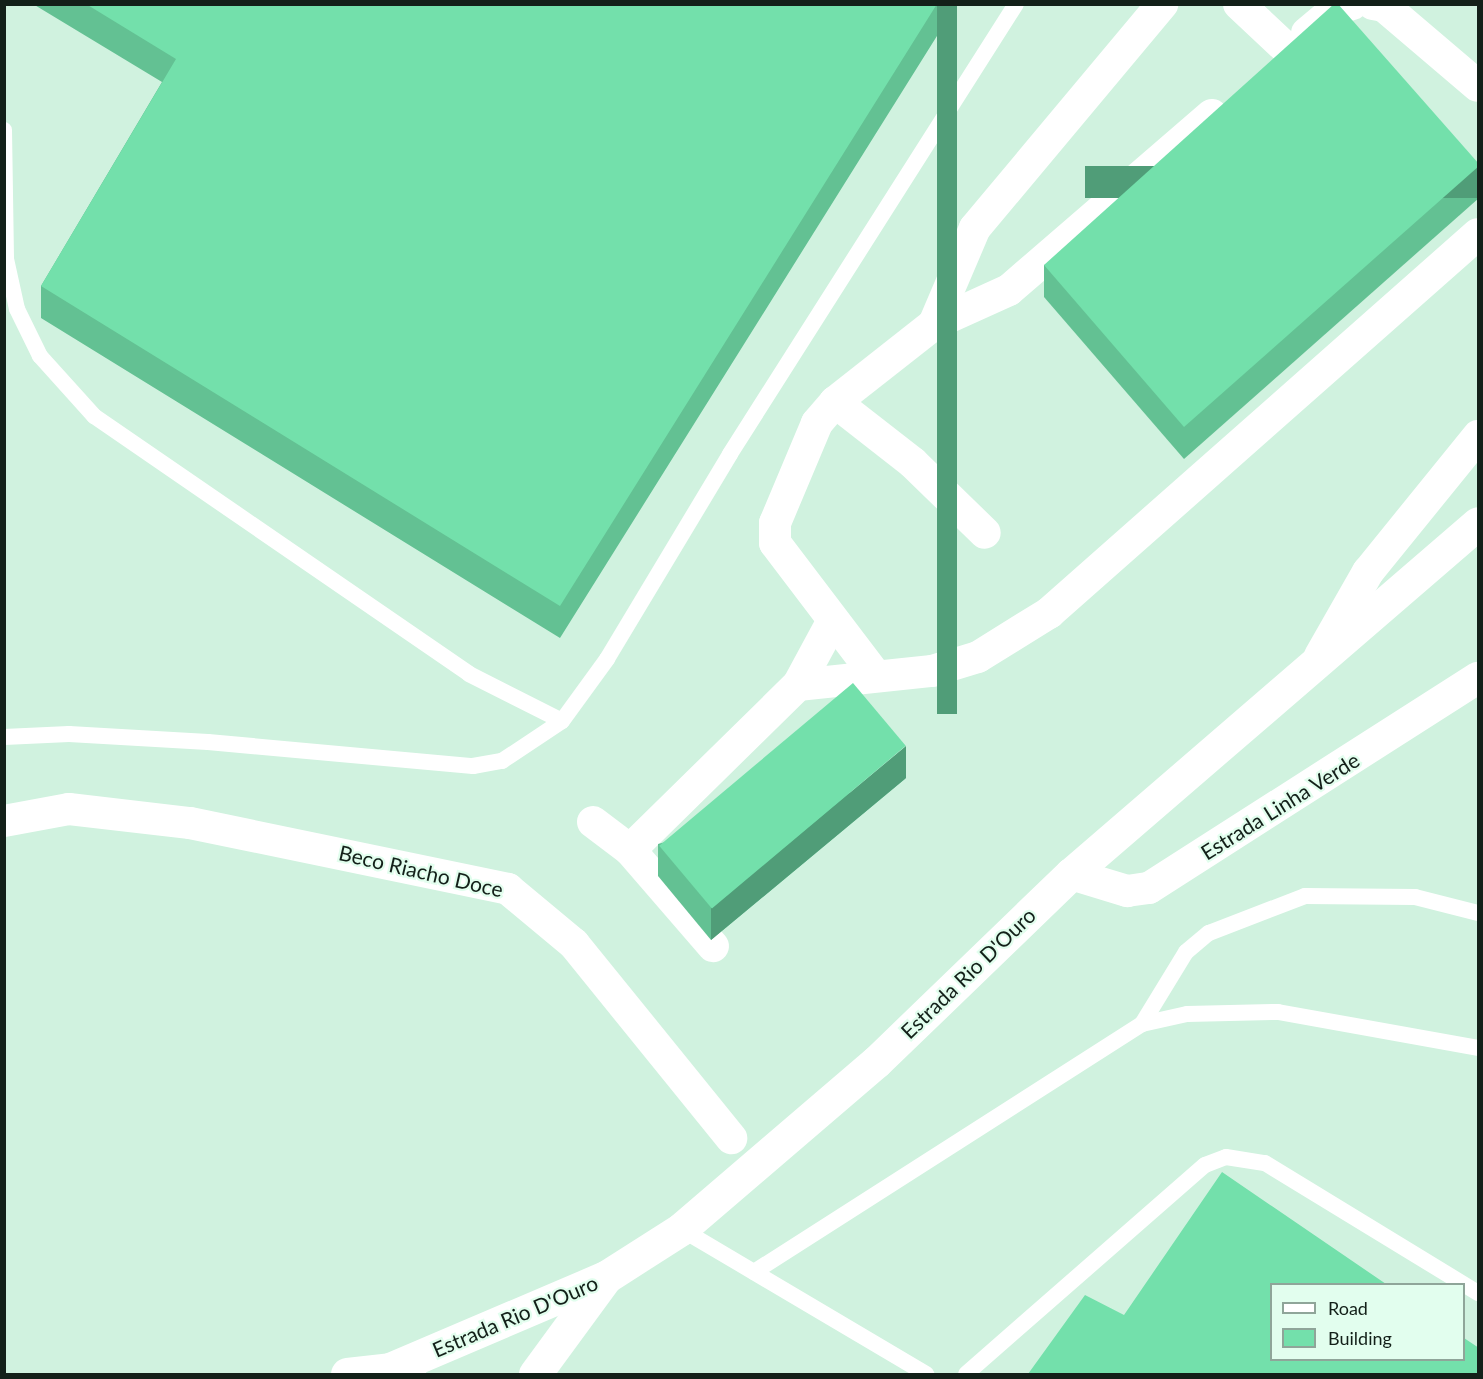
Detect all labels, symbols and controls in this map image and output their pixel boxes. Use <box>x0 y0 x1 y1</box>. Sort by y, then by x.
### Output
street label: Estrada Linha Verde <box>1196 747 1364 865</box>
street label: Beco Riacho Doce <box>336 840 506 902</box>
street label: Estrada Rio D'Ouro <box>896 902 1040 1044</box>
street label: Estrada Rio D'Ouro <box>429 1270 601 1362</box>
legend <box>1270 1283 1465 1361</box>
text: Road <box>1328 1297 1368 1319</box>
text: Building <box>1328 1327 1392 1349</box>

